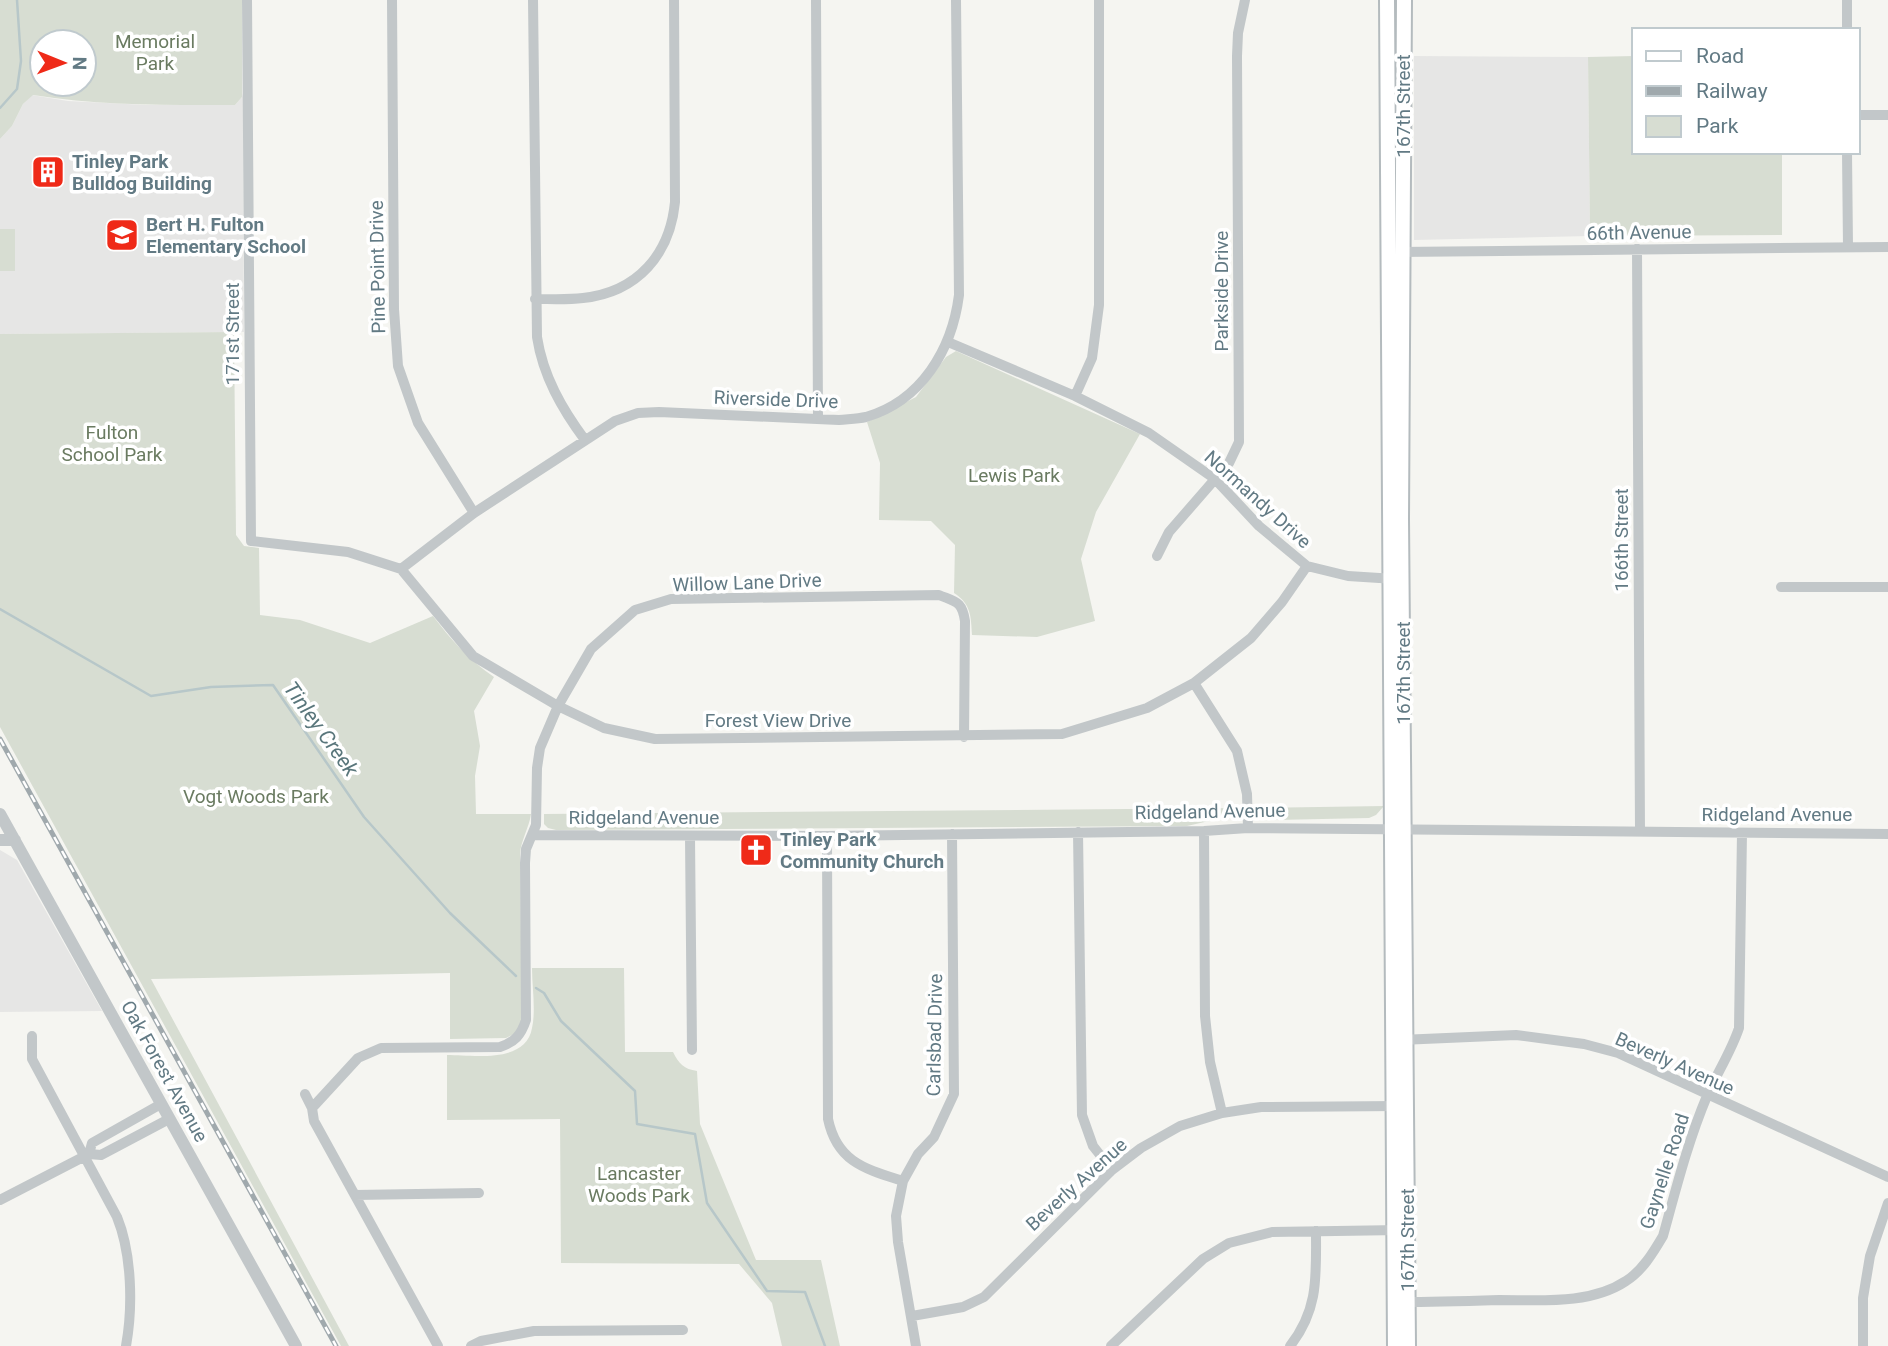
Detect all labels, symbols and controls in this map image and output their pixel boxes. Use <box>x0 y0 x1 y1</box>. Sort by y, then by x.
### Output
north arrow <box>28 28 98 98</box>
legend <box>1632 28 1860 154</box>
park label: Memorial Park <box>115 30 195 75</box>
text: Road <box>1696 44 1744 68</box>
street label: 167th Street <box>1392 54 1415 158</box>
text: N <box>68 56 91 70</box>
text: Railway <box>1696 79 1768 103</box>
text: Park <box>1696 114 1739 138</box>
place label: Tinley Park Bulldog Building <box>72 150 212 195</box>
building icon: Tinley Park Bulldog Building <box>29 153 67 191</box>
street label: Pine Point Drive <box>365 200 390 334</box>
place label: Bert H. Fulton Elementary School <box>146 213 306 258</box>
school or university icon: Bert H. Fulton Elementary School <box>103 216 141 254</box>
street label: 66th Avenue <box>1586 220 1692 245</box>
street label: Parkside Drive <box>1210 231 1233 351</box>
street label: 171st Street <box>221 283 244 385</box>
street label: Riverside Drive <box>713 386 839 413</box>
park label: Fulton School Park <box>62 421 163 466</box>
street label: Normandy Drive <box>1200 446 1316 553</box>
park label: Lewis Park <box>968 464 1060 487</box>
street label: 166th Street <box>1610 488 1633 592</box>
street label: Willow Lane Drive <box>672 568 822 597</box>
street label: 167th Street <box>1392 621 1415 725</box>
water label: Tinley Creek <box>279 677 364 781</box>
street label: Forest View Drive <box>705 709 851 732</box>
park label: Vogt Woods Park <box>183 785 329 808</box>
street label: Ridgeland Avenue <box>1134 799 1286 824</box>
street label: Ridgeland Avenue <box>1702 803 1852 826</box>
street label: Ridgeland Avenue <box>569 806 719 829</box>
place label: Tinley Park Community Church <box>780 828 944 873</box>
church icon: Tinley Park Community Church <box>737 831 775 869</box>
street label: Carlsbad Drive <box>922 973 947 1097</box>
street label: Oak Forest Avenue <box>116 997 213 1146</box>
street label: Beverly Avenue <box>1612 1027 1738 1100</box>
street label: Gaynelle Road <box>1635 1110 1694 1232</box>
street label: Beverly Avenue <box>1021 1133 1132 1236</box>
park label: Lancaster Woods Park <box>588 1162 690 1207</box>
street label: 167th Street <box>1396 1188 1419 1292</box>

